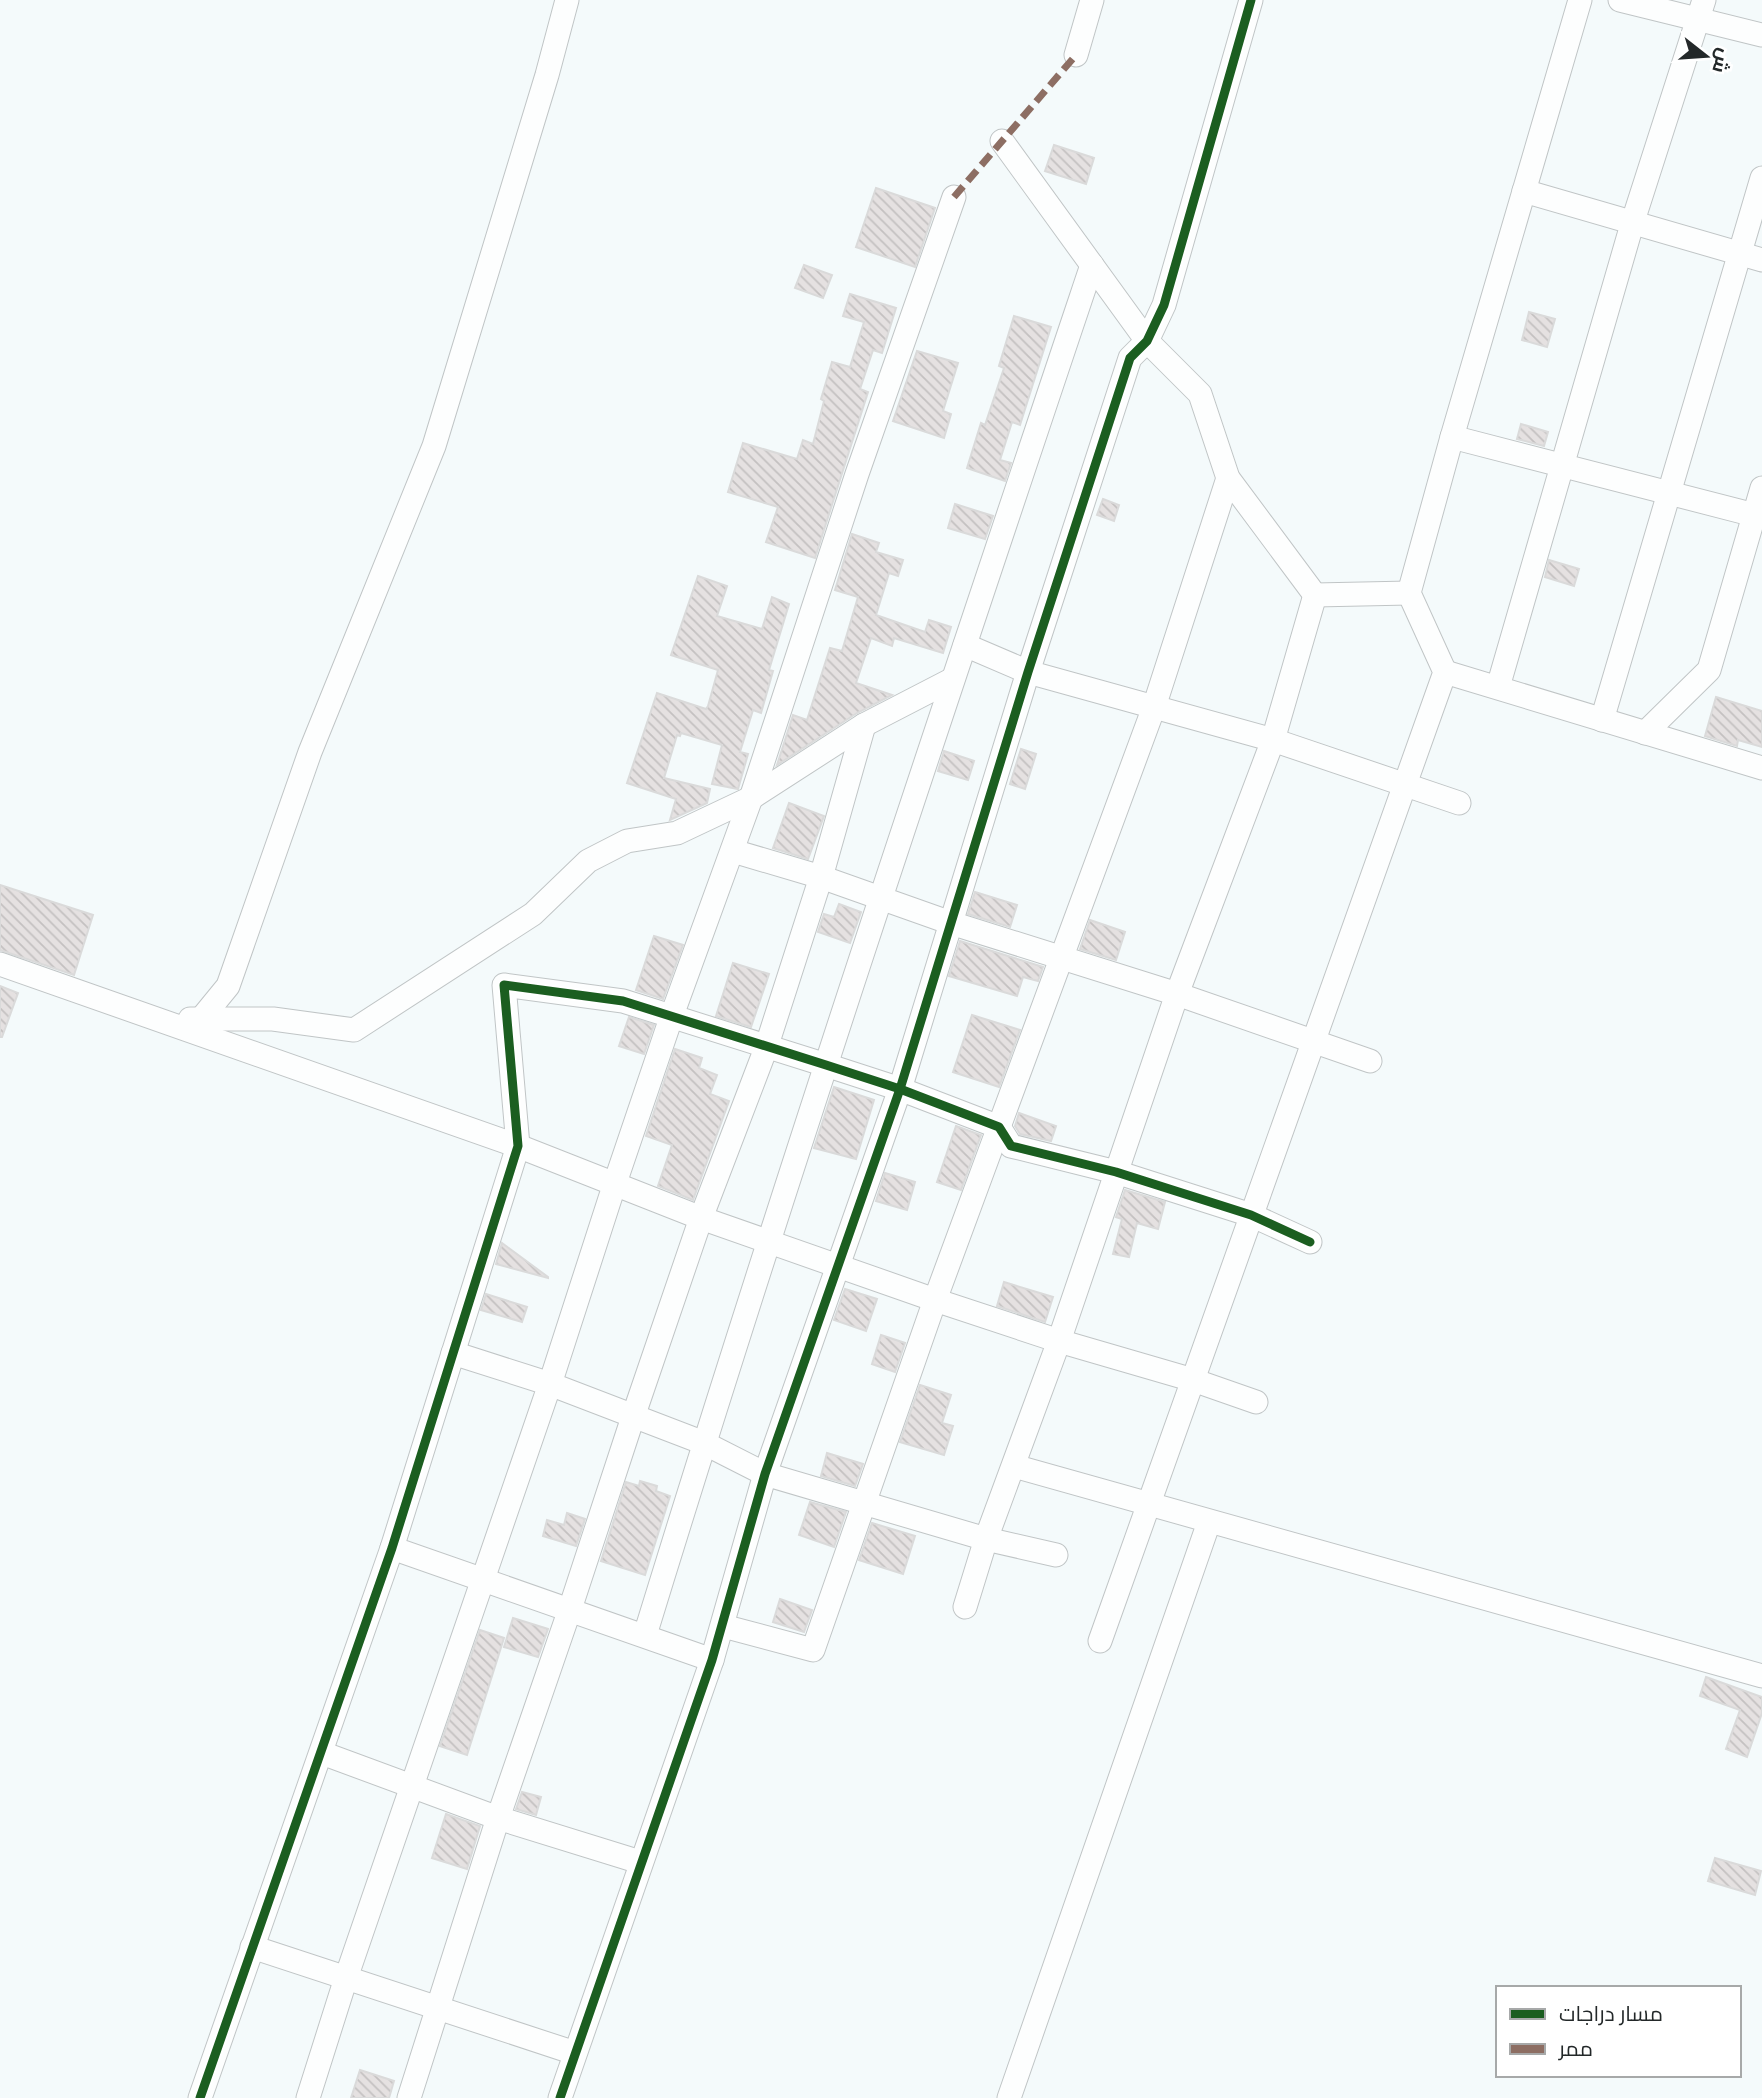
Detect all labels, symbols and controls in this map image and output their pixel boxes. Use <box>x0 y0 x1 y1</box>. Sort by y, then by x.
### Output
north arrow <box>1671 21 1741 91</box>
text: ش <box>1707 46 1737 76</box>
legend <box>1496 1986 1741 2077</box>
text: مسار دراجات <box>1559 1999 1663 2027</box>
text: ممر <box>1558 2034 1593 2062</box>

